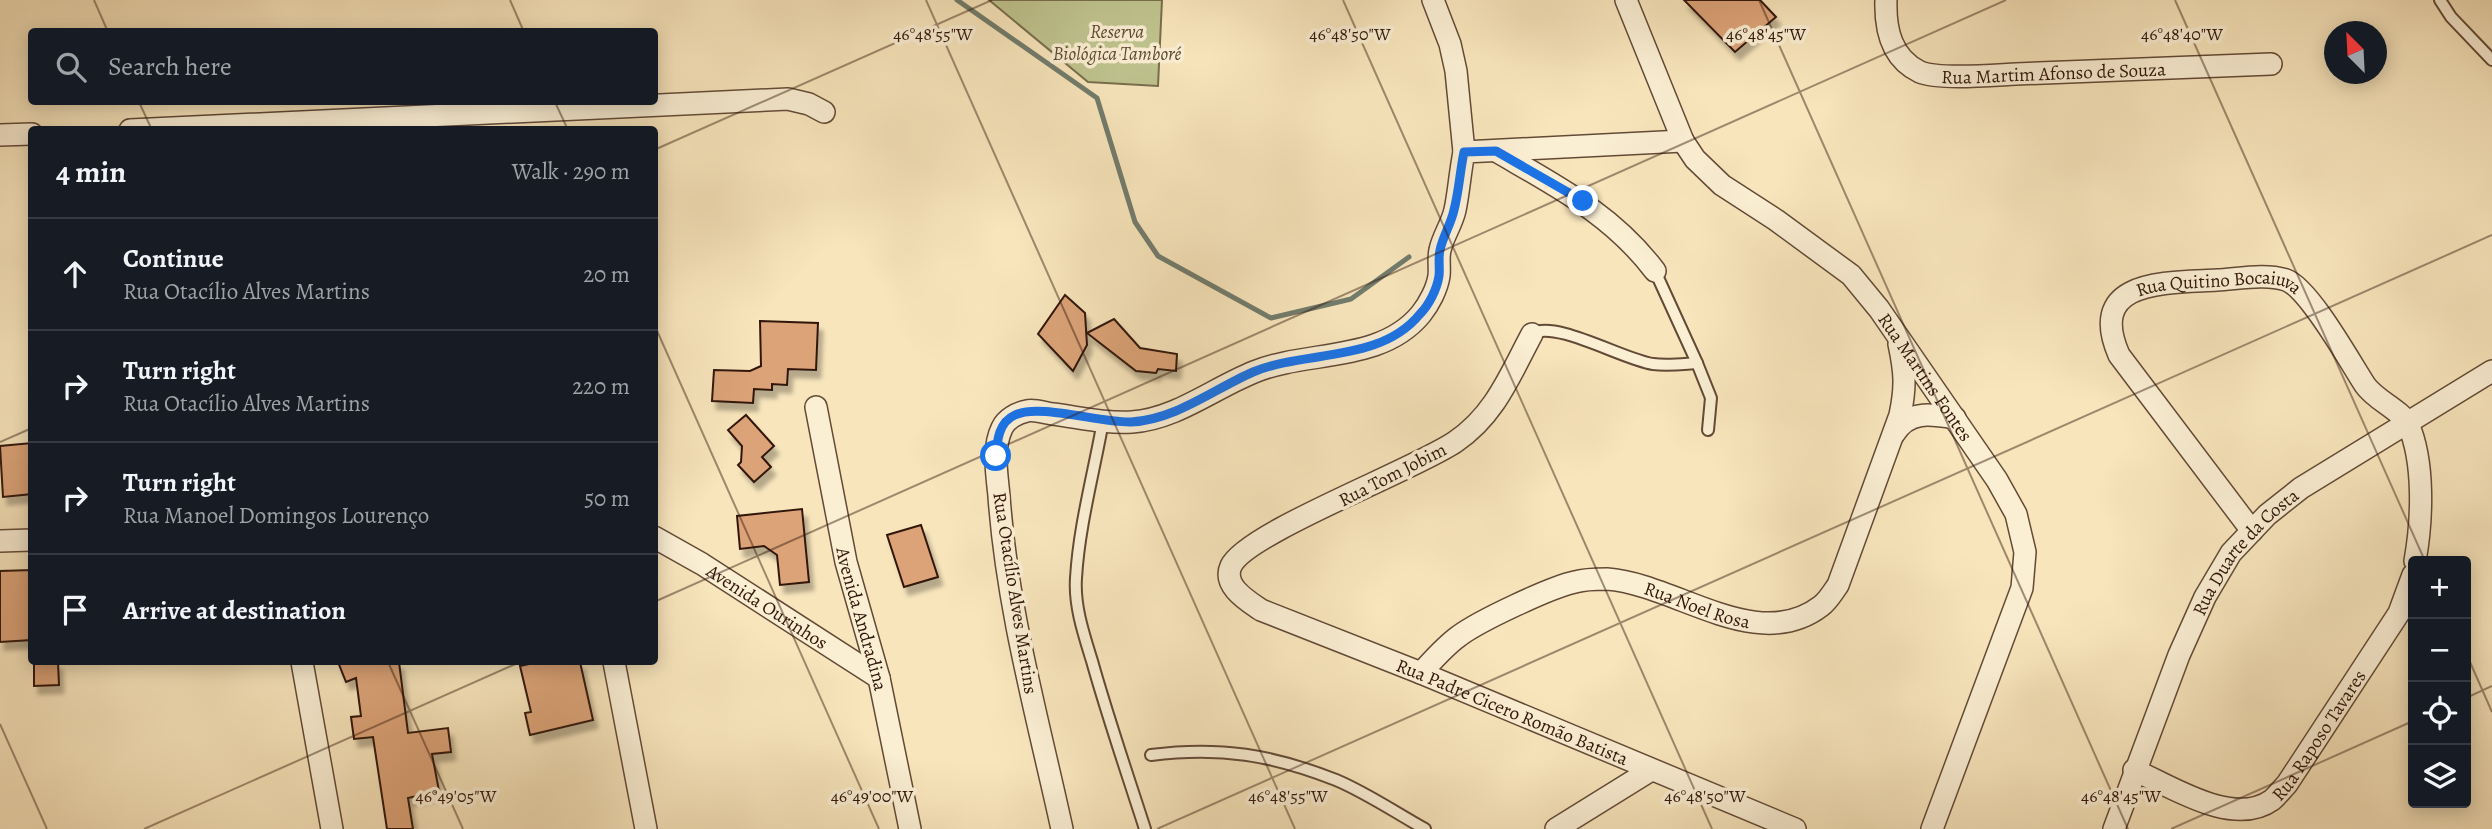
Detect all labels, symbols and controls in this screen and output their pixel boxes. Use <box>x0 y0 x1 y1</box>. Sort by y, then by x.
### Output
park label: Reserva Biológica Tamboré <box>1053 19 1181 67</box>
north arrow <box>2324 21 2387 84</box>
text: 46°48'55"W <box>893 22 973 46</box>
text: 46°48'50"W <box>1309 22 1391 46</box>
text: 46°48'45"W <box>1726 22 1806 46</box>
text: 46°48'40"W <box>2141 22 2223 46</box>
search box <box>28 28 658 105</box>
icon: search <box>52 48 90 86</box>
text: Search here <box>108 49 232 84</box>
street label: Rua Martim Afonso de Souza <box>1941 57 2167 90</box>
text: 4 min <box>56 152 126 192</box>
text: Walk · 290 m <box>512 156 630 187</box>
route end <box>1567 185 1598 216</box>
text: Continue <box>123 241 224 276</box>
icon: ahead <box>56 255 94 293</box>
text: 20 m <box>583 259 630 290</box>
street label: Rua Quitino Bocaiuva <box>2133 265 2308 303</box>
text: Rua Otacílio Alves Martins <box>123 276 370 307</box>
street label: Rua Martins Fontes <box>1871 308 1978 447</box>
text: Turn right <box>123 353 236 388</box>
icon: right <box>56 367 94 405</box>
text: 220 m <box>572 371 630 402</box>
text: Rua Otacílio Alves Martins <box>123 388 370 419</box>
street label: Rua Tom Jobim <box>1334 436 1451 513</box>
route start <box>980 440 1011 471</box>
text: Turn right <box>123 465 236 500</box>
icon: right <box>56 479 94 517</box>
text: 50 m <box>584 483 630 514</box>
street label: Rua Duarte da Costa <box>2186 483 2305 620</box>
street label: Rua Otacílio Alves Martins <box>986 490 1044 696</box>
text: Rua Manoel Domingos Lourenço <box>123 500 429 531</box>
street label: Avenida Andradina <box>829 544 893 693</box>
map controls <box>2408 556 2471 808</box>
button: + <box>2408 556 2471 619</box>
street label: Avenida Ourinhos <box>700 558 833 656</box>
street label: Rua Noel Rosa <box>1641 576 1752 635</box>
icon: arrive <box>56 591 94 629</box>
text: Arrive at destination <box>123 593 346 628</box>
button: − <box>2408 619 2471 682</box>
street label: Rua Padre Cicero Romão Batista <box>1392 653 1632 772</box>
street label: Rua Raposo Tavares <box>2266 665 2372 807</box>
button: locate <box>2408 682 2471 745</box>
button: layers <box>2408 745 2471 808</box>
text: 46°49'05"W <box>416 784 497 808</box>
text: 46°49'00"W <box>831 784 914 808</box>
text: 46°48'55"W <box>1248 784 1328 808</box>
text: 46°48'50"W <box>1664 784 1746 808</box>
text: 46°48'45"W <box>2081 784 2161 808</box>

